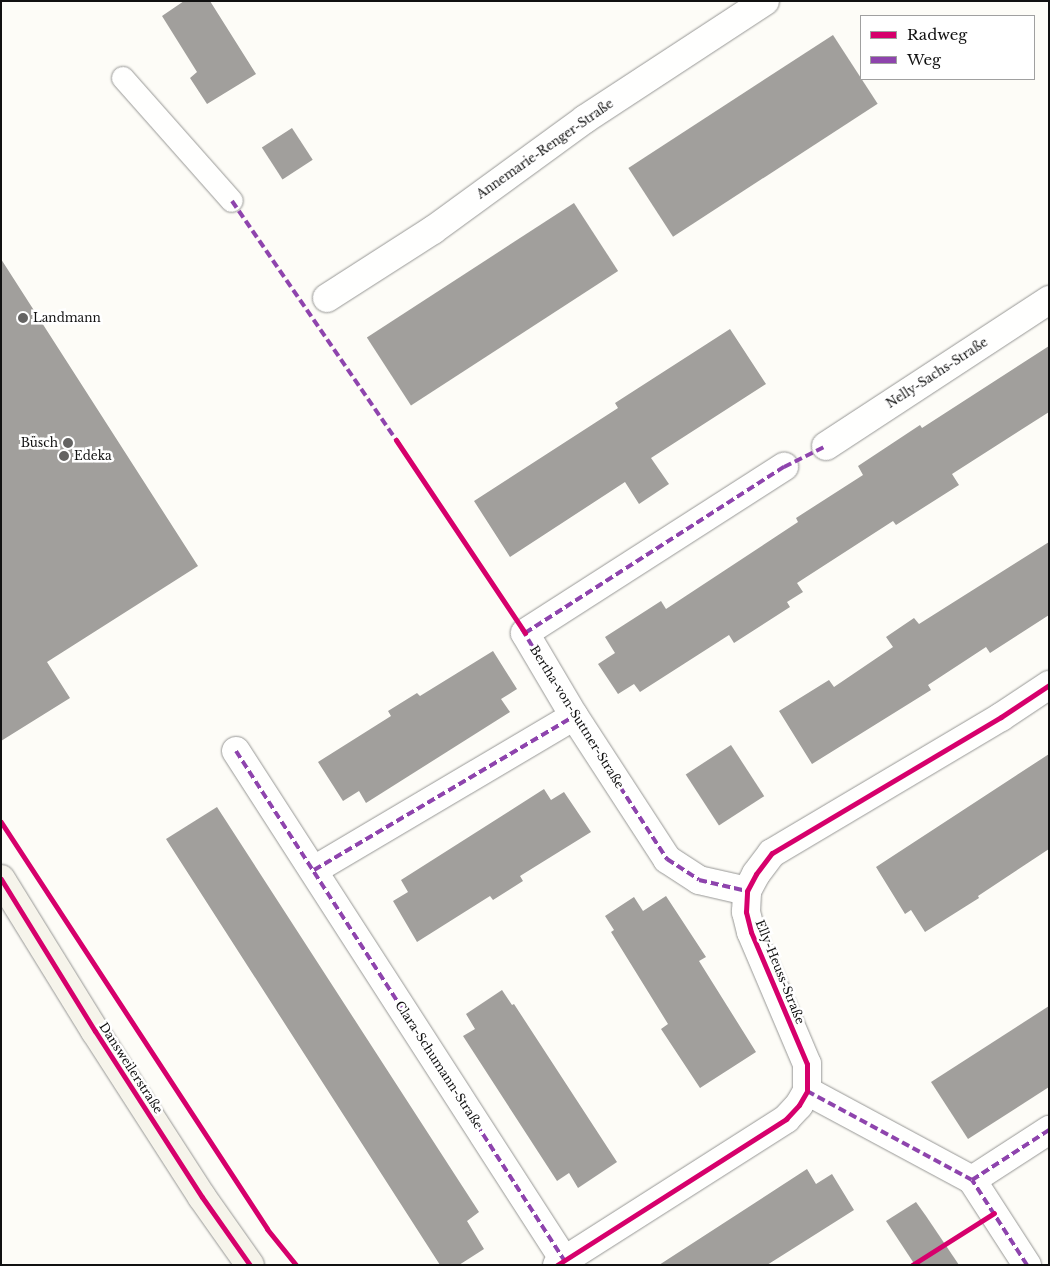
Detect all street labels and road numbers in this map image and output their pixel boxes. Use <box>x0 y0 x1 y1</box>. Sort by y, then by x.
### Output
street label: Annemarie-Renger-Straße <box>474 96 616 202</box>
street label: Nelly-Sachs-Straße <box>884 335 990 411</box>
street label: Bertha-von-Suttner-Straße <box>527 643 627 791</box>
street label: Elly-Heuss-Straße <box>753 918 807 1026</box>
street label: Clara-Schumann-Straße <box>392 998 486 1132</box>
street label: Dansweilerstraße <box>96 1020 166 1116</box>

